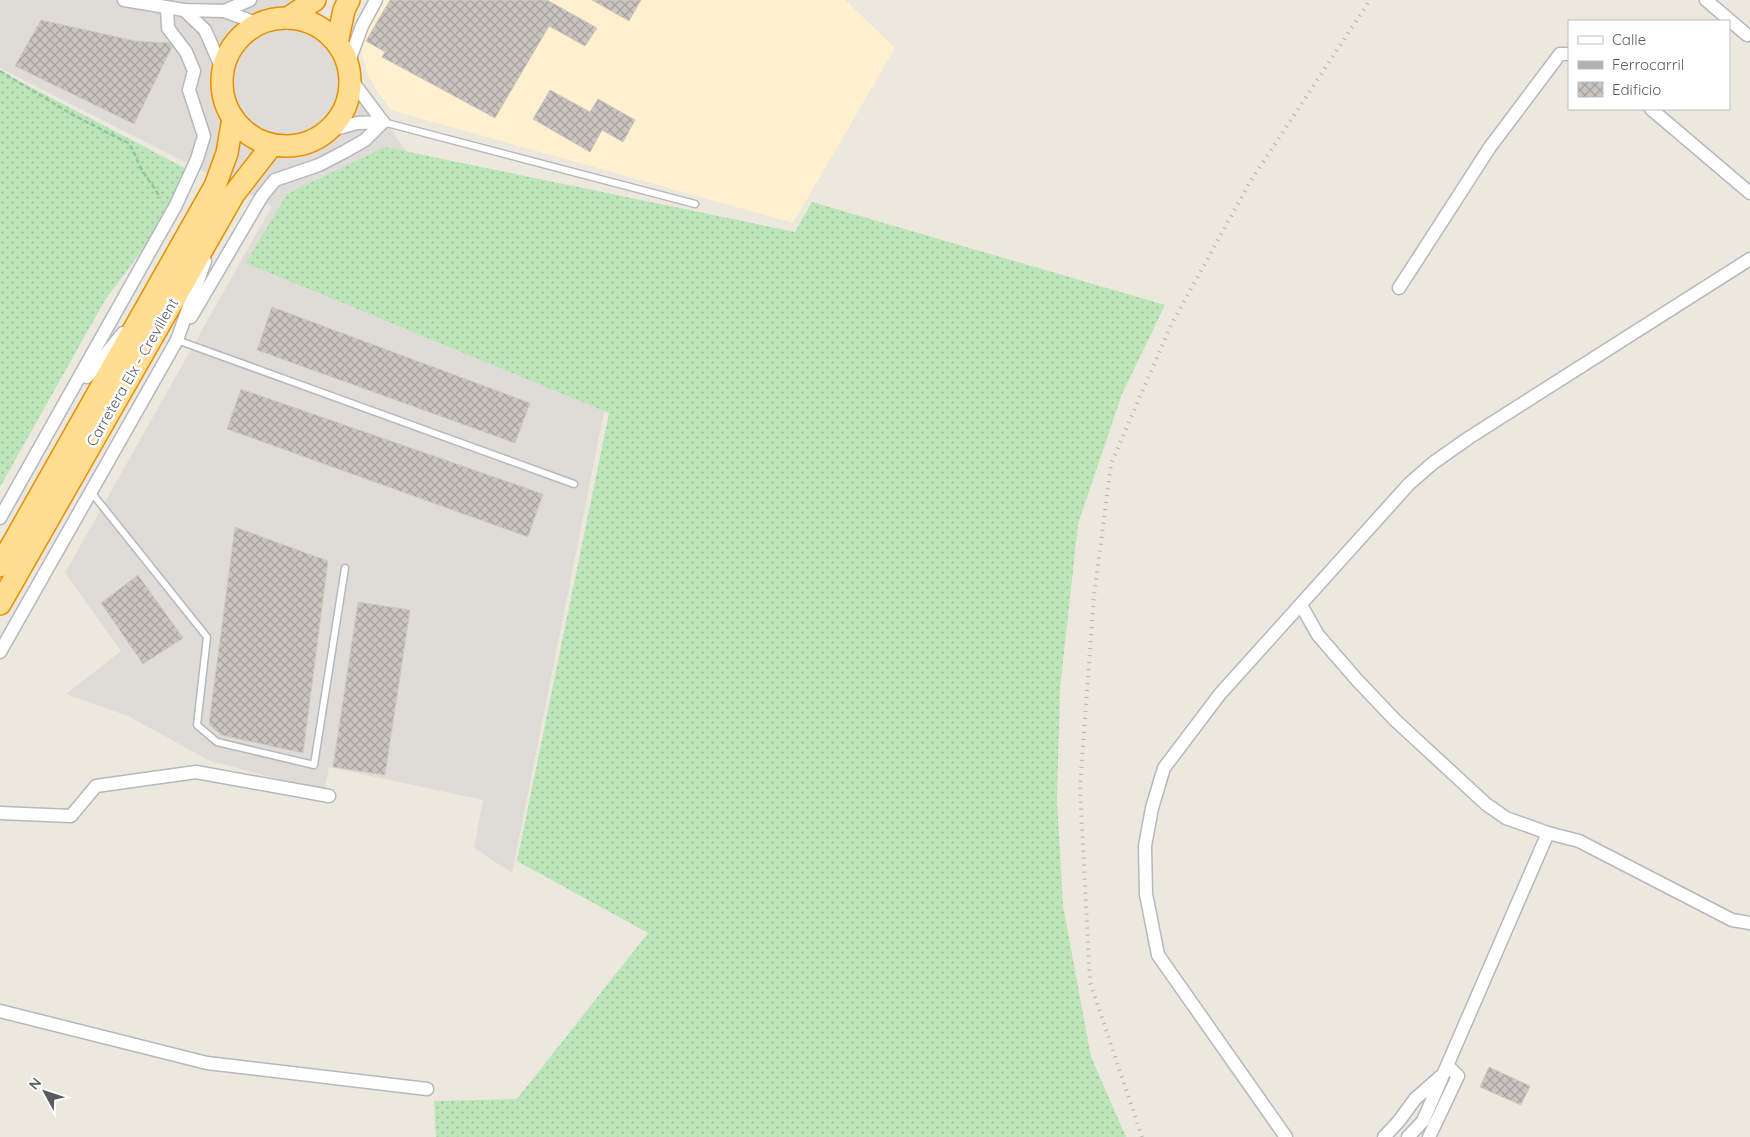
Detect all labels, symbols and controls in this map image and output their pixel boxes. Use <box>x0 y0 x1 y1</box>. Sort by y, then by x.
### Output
legend <box>1568 20 1730 110</box>
text: Calle <box>1612 30 1646 49</box>
text: Ferrocarril <box>1612 55 1684 74</box>
text: Edificio <box>1612 80 1661 99</box>
street label: Carretera Elx - Crevillent <box>82 295 182 449</box>
north arrow <box>20 1067 70 1117</box>
text: N <box>25 1074 45 1093</box>

